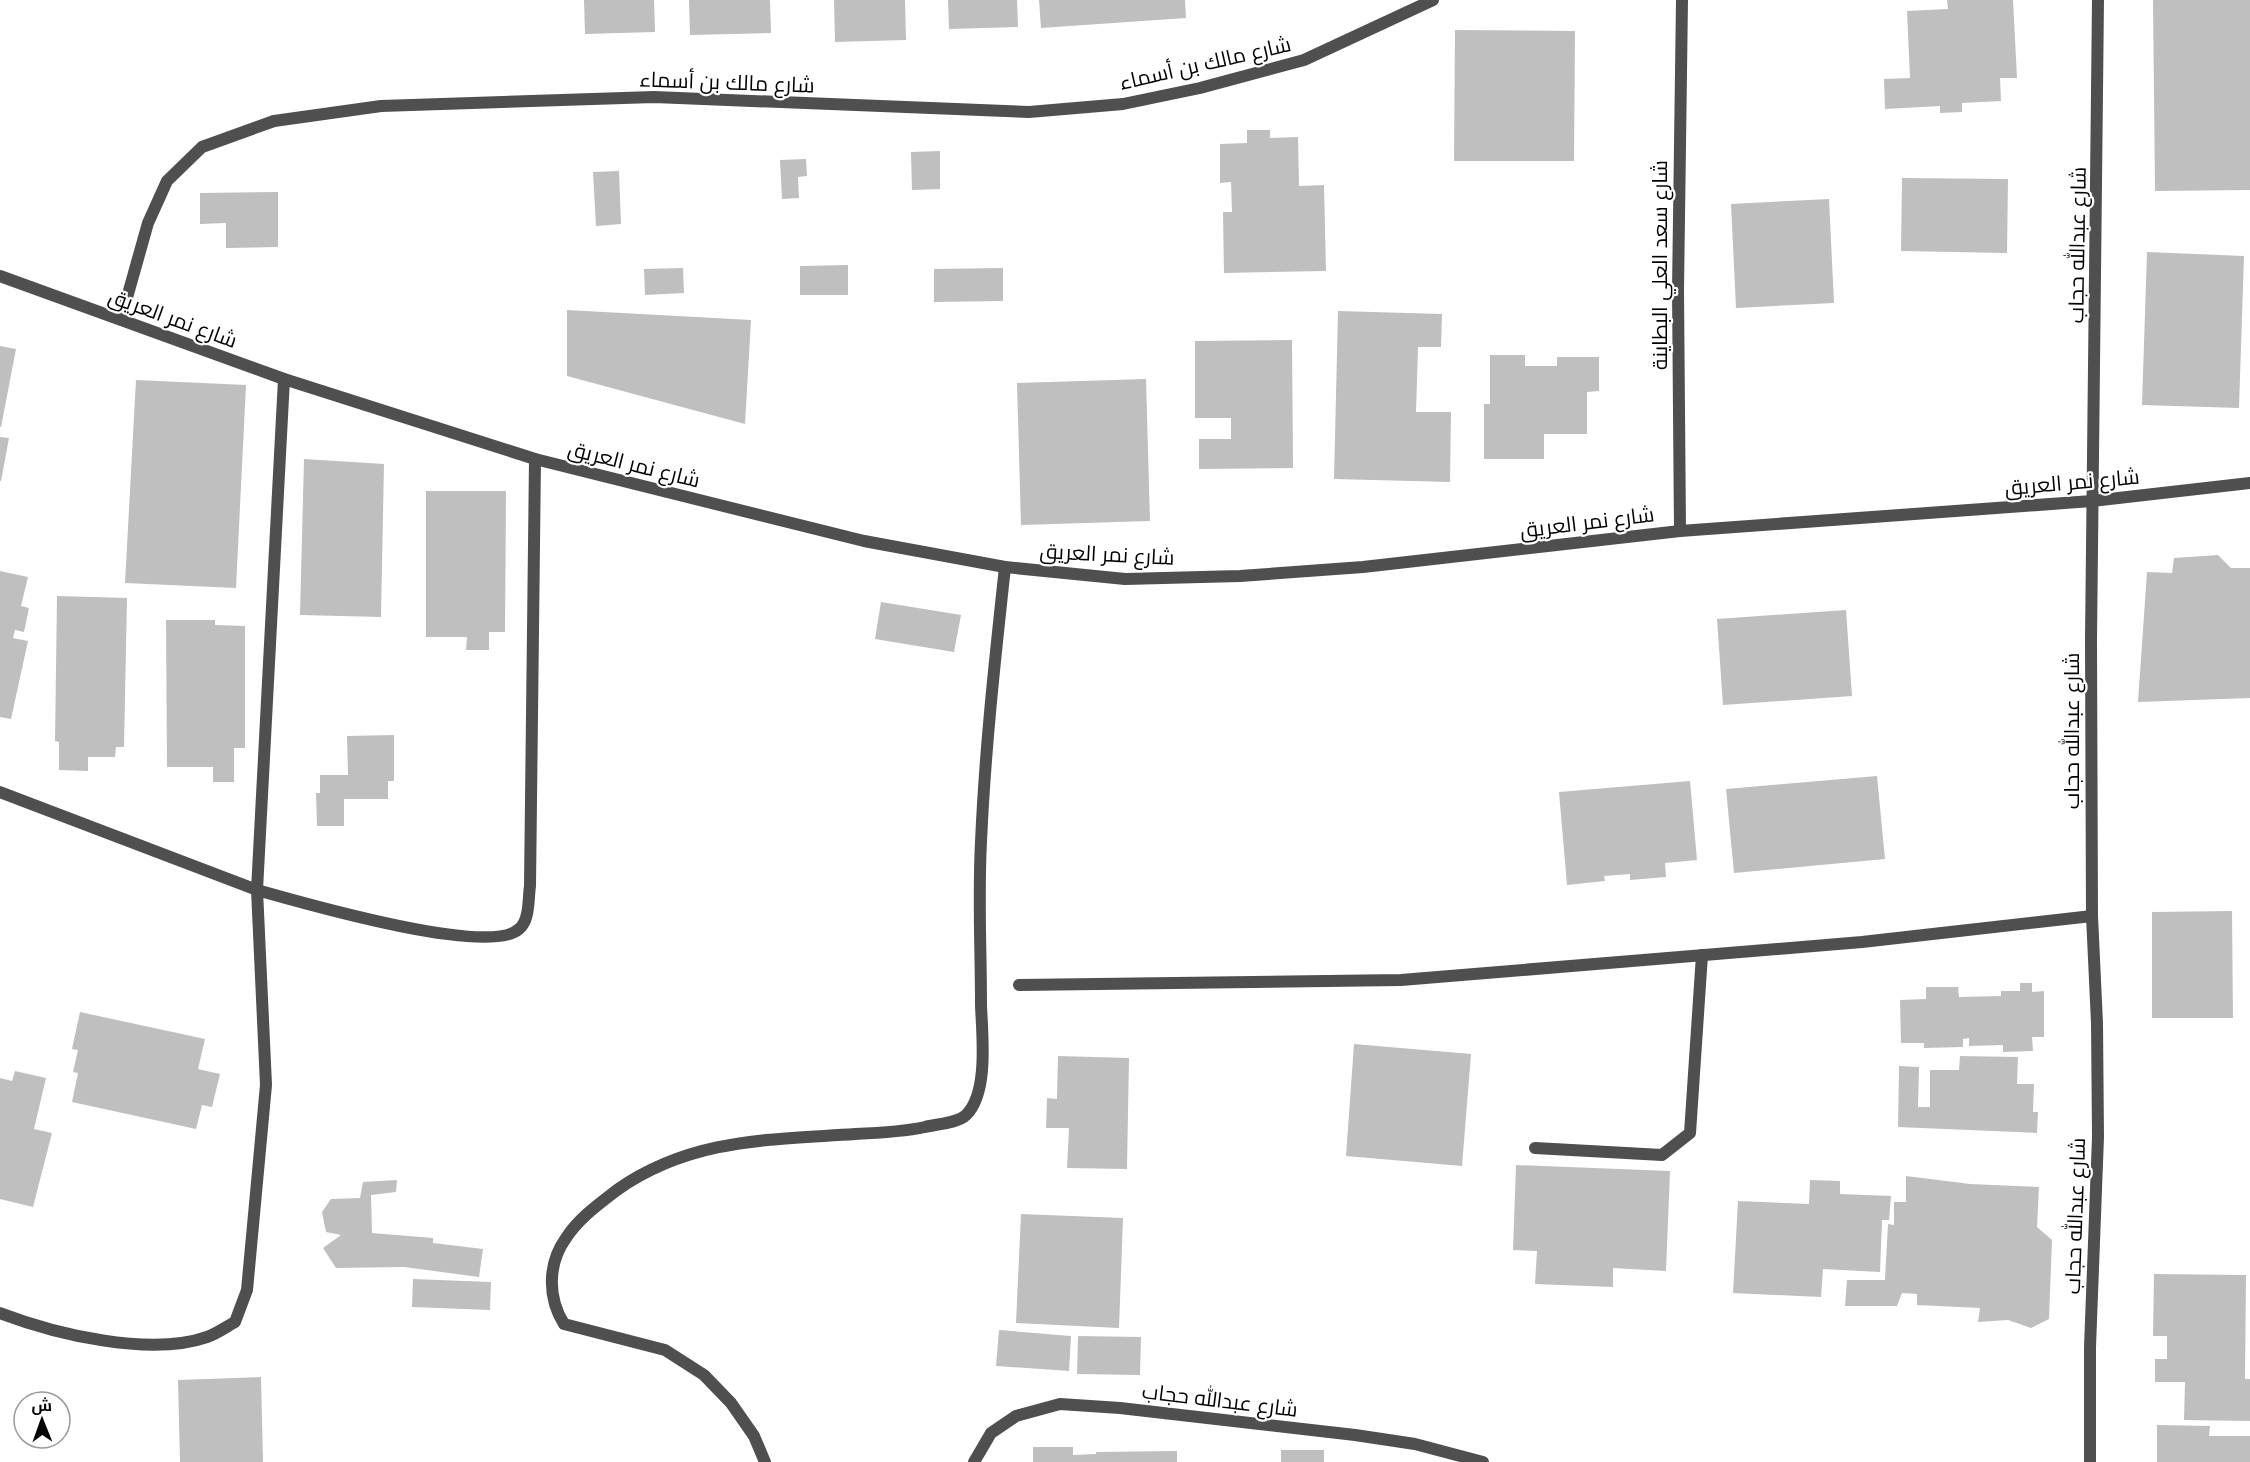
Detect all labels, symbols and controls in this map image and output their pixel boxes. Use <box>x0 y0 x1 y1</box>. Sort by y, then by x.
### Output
street label: شارع مالك بن أسماء <box>1117 30 1294 97</box>
street label: شارع مالك بن أسماء <box>639 65 815 100</box>
street label: شارع سعد العلي البطاينة <box>1646 160 1676 370</box>
street label: شارع عبدالله حجاب <box>2062 166 2093 324</box>
street label: شارع نمر العريق <box>105 282 241 355</box>
street label: شارع نمر العريق <box>565 435 703 494</box>
street label: شارع نمر العريق <box>2004 463 2141 502</box>
street label: شارع نمر العريق <box>1518 500 1656 545</box>
street label: شارع نمر العريق <box>1039 537 1175 572</box>
street label: شارع عبدالله حجاب <box>2058 653 2086 809</box>
street label: شارع عبدالله حجاب <box>2059 1137 2092 1295</box>
street label: شارع عبدالله حجاب <box>1141 1377 1299 1424</box>
north arrow <box>12 1390 72 1450</box>
text: ش <box>31 1395 52 1415</box>

